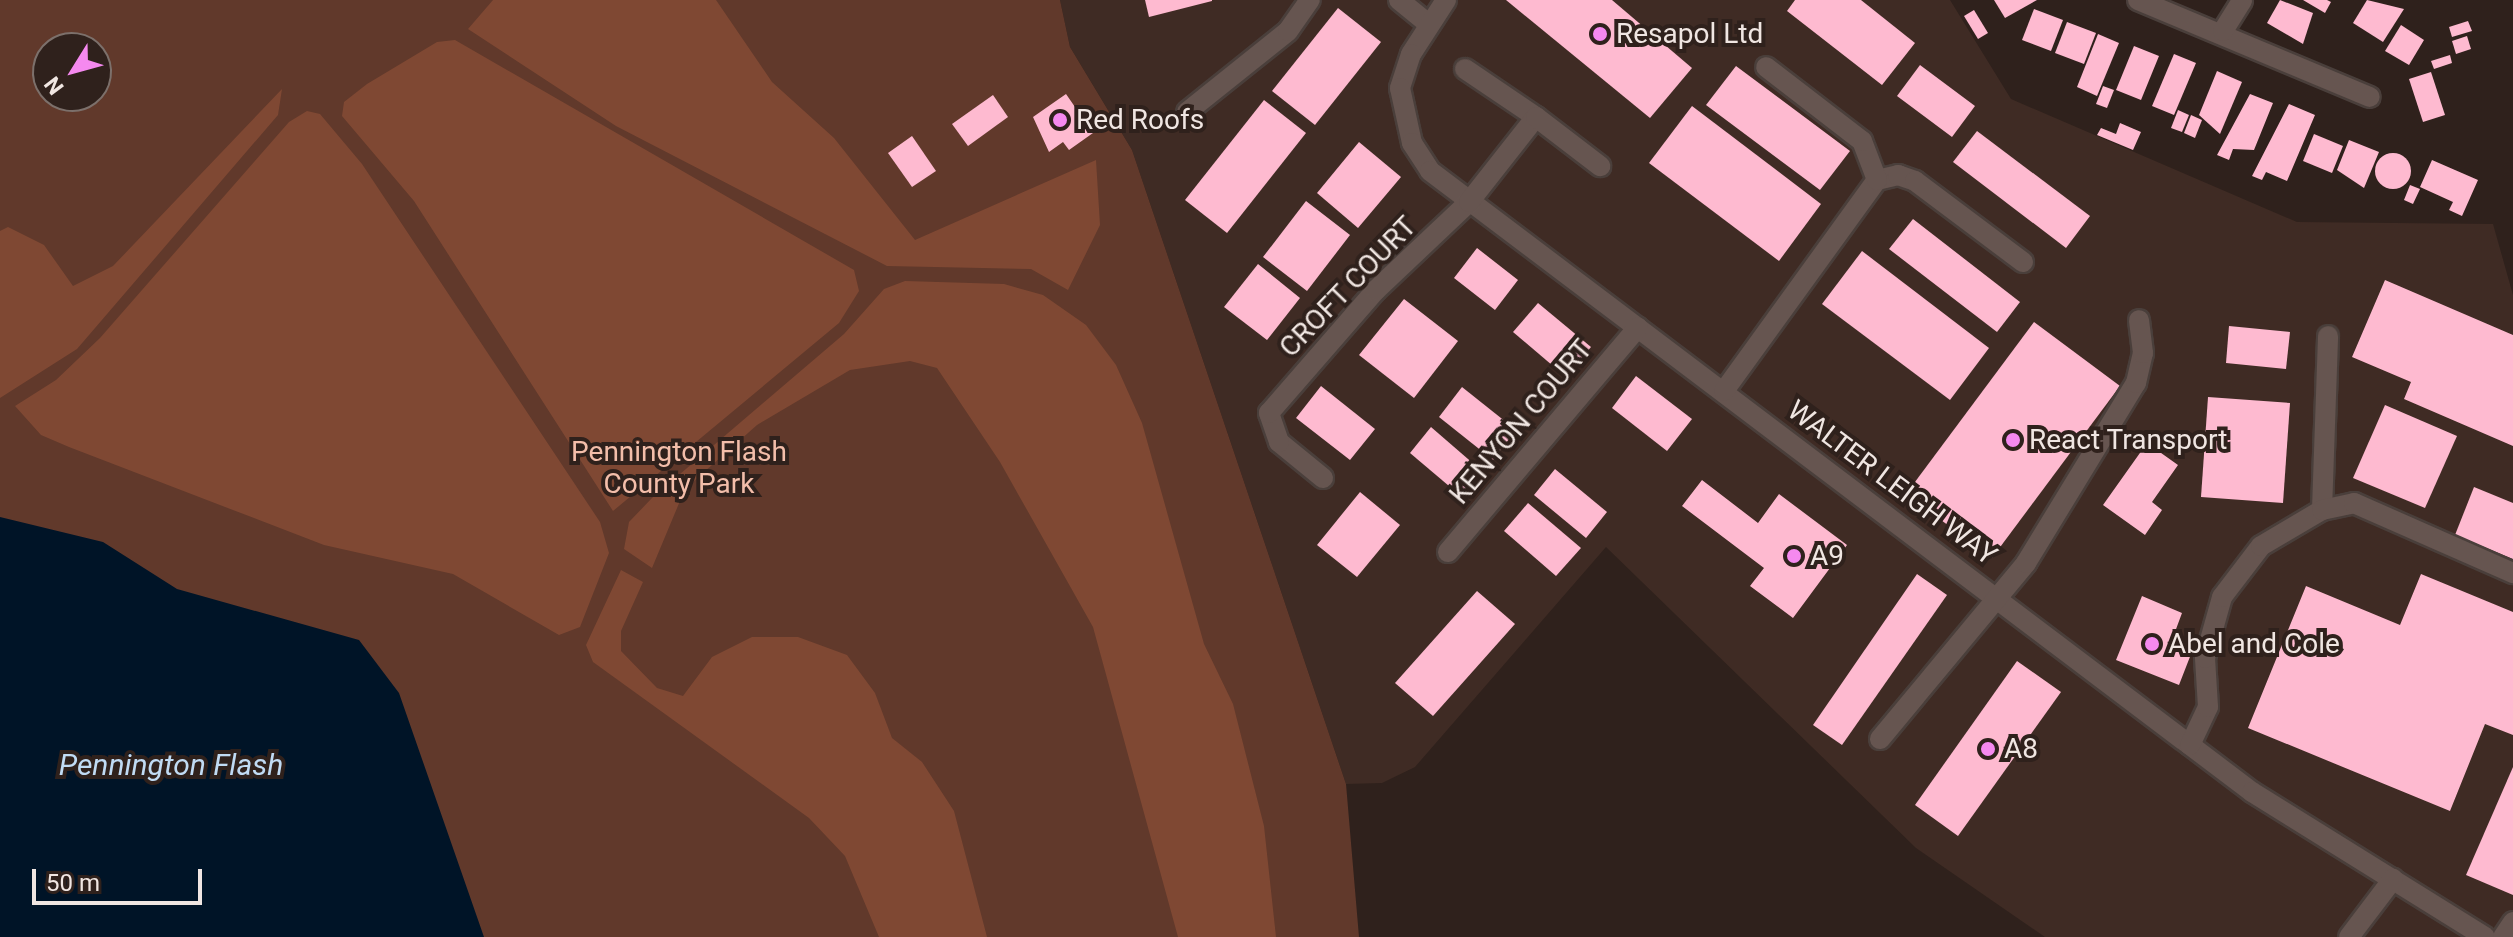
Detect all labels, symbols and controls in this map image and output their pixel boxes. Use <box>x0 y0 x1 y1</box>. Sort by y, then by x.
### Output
place label: Resapol Ltd <box>1616 17 1763 51</box>
marker: Resapol Ltd <box>1591 25 1609 43</box>
north arrow <box>32 32 112 112</box>
text: N <box>39 72 69 99</box>
place label: Red Roofs <box>1076 103 1204 137</box>
marker: Red Roofs <box>1051 111 1069 129</box>
street label: CROFT COURT <box>1272 210 1424 364</box>
street label: KENYON COURT <box>1443 333 1599 511</box>
street label: WALTER LEIGH WAY <box>1781 393 2003 573</box>
place label: React Transport <box>2029 423 2228 457</box>
marker: React Transport <box>2004 431 2022 449</box>
park label: Pennington Flash County Park <box>571 435 787 501</box>
place label: A9 <box>1810 539 1844 573</box>
marker: A9 <box>1785 547 1803 565</box>
place label: Abel and Cole <box>2168 627 2340 661</box>
marker: Abel and Cole <box>2143 635 2161 653</box>
place label: A8 <box>2004 732 2038 766</box>
marker: A8 <box>1979 740 1997 758</box>
water label: Pennington Flash <box>59 747 283 783</box>
scale bar <box>36 853 206 903</box>
text: 50 m <box>46 869 100 897</box>

